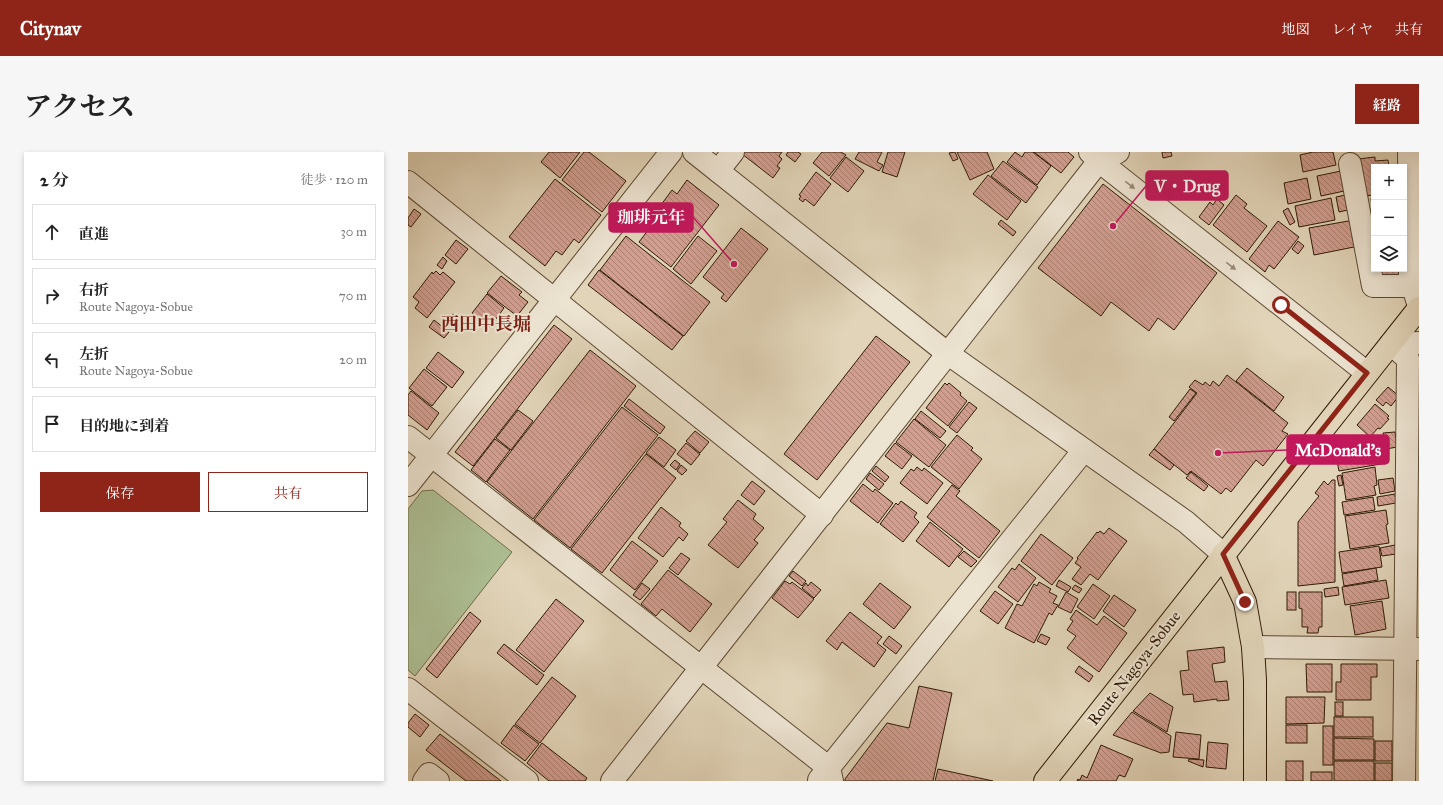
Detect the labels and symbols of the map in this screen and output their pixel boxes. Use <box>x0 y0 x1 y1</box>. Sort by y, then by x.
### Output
callout: V・Drug <box>1146 171 1228 200</box>
text: V・Drug <box>1153 176 1221 197</box>
one-way arrow <box>1124 181 1135 189</box>
callout: 珈琲元年 <box>609 203 693 232</box>
text: 珈琲元年 <box>617 207 685 228</box>
one-way arrow <box>1226 262 1237 270</box>
route start <box>1272 296 1290 314</box>
district label: 西田中長堀 <box>441 313 531 335</box>
callout: McDonald's <box>1287 435 1389 464</box>
text: McDonald's <box>1295 440 1381 461</box>
route end <box>1236 593 1254 611</box>
street label: Route Nagoya-Sobue <box>1083 607 1186 730</box>

